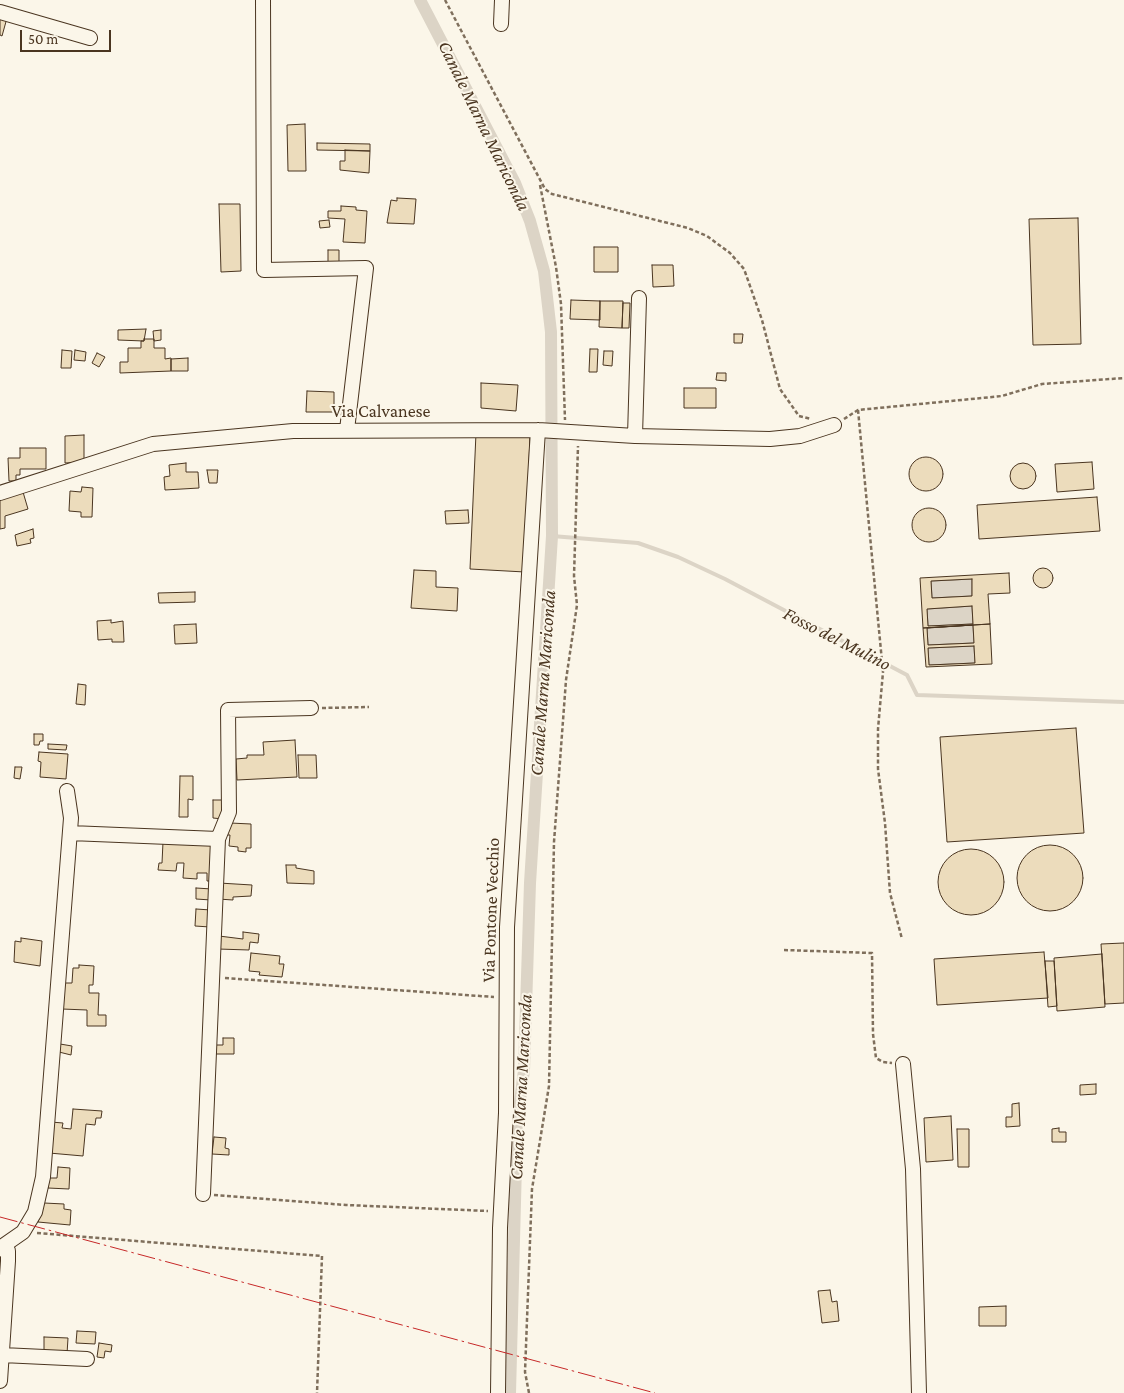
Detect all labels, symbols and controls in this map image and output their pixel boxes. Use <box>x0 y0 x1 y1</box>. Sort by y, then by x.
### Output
scale bar <box>22 20 114 52</box>
text: 50 m <box>28 31 58 47</box>
water label: Canale Marna Mariconda <box>433 37 535 215</box>
street label: Via Calvanese <box>331 400 431 422</box>
water label: Canale Marna Mariconda <box>525 589 561 777</box>
water label: Fosso del Mulino <box>779 602 895 676</box>
street label: Via Pontone Vecchio <box>478 837 504 983</box>
water label: Canale Marna Mariconda <box>505 993 537 1181</box>

